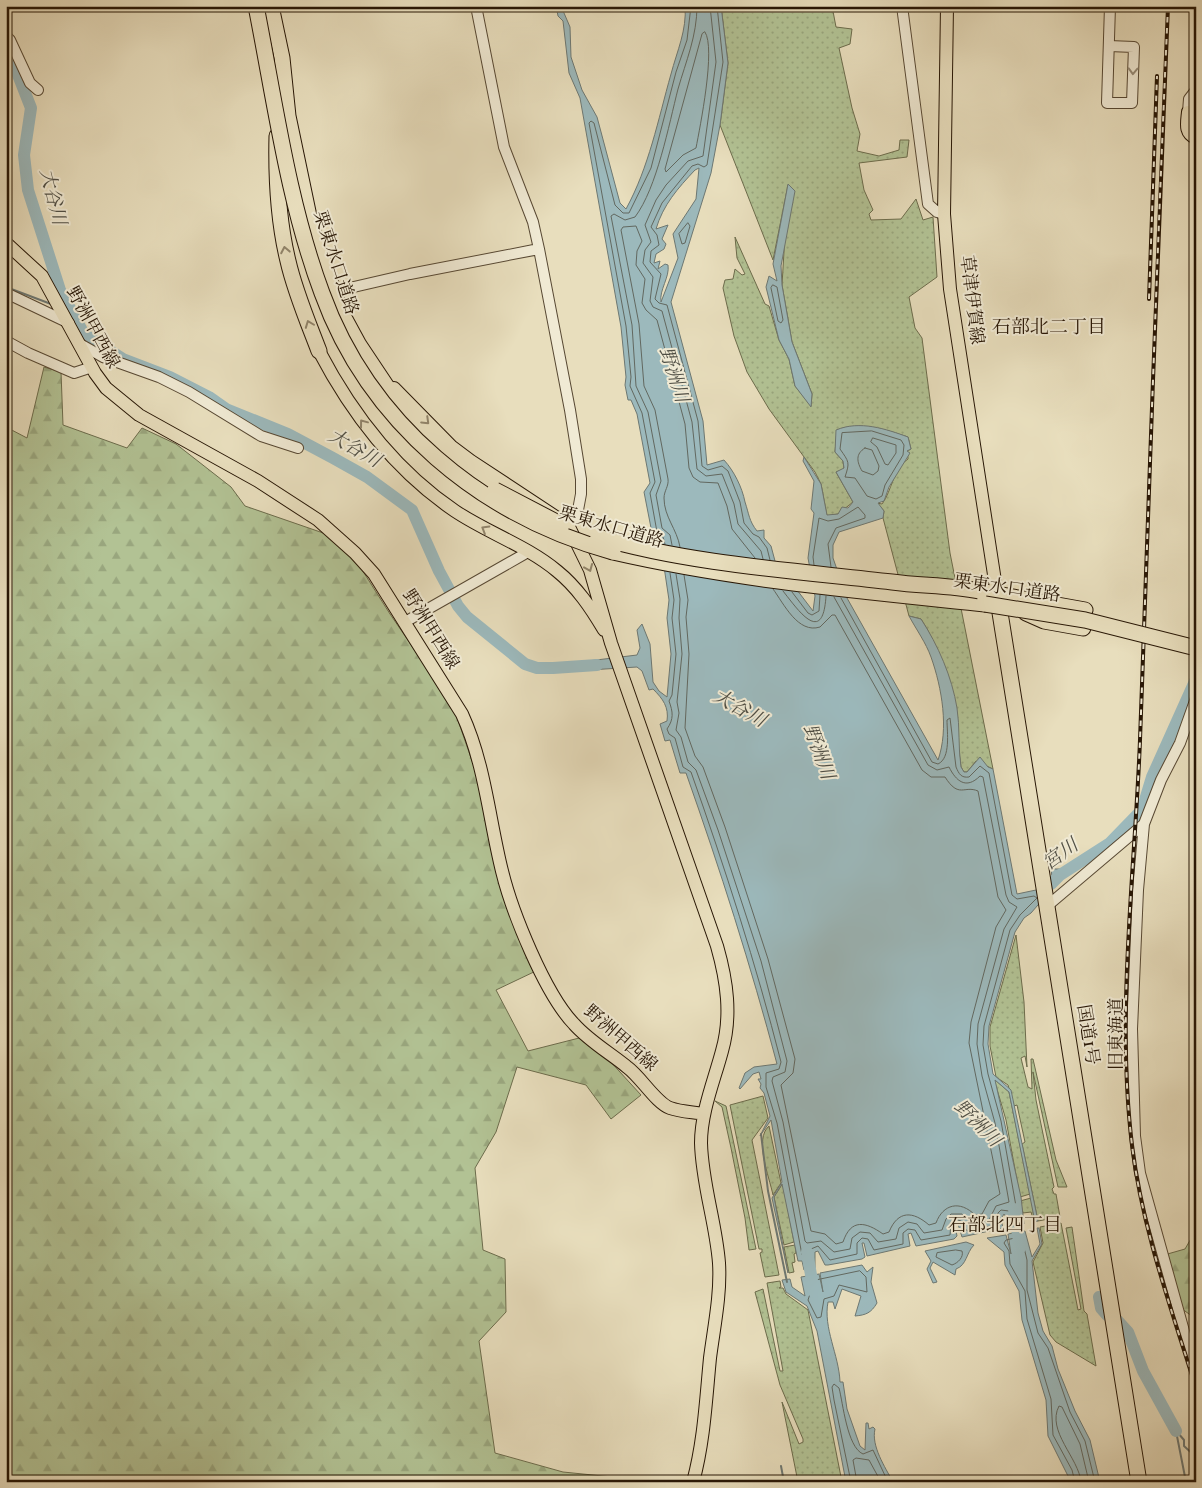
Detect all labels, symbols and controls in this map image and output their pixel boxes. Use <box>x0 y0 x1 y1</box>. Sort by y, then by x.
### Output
one-way arrow <box>1128 68 1138 75</box>
water label: 大谷川 <box>32 166 72 230</box>
street label: 栗東水口道路 <box>306 208 364 318</box>
one-way arrow <box>281 246 291 255</box>
street label: 草津伊賀線 <box>953 254 989 346</box>
street label: 野洲甲西線 <box>59 283 125 373</box>
district label: 石部北二丁目 <box>992 315 1106 341</box>
one-way arrow <box>305 320 315 329</box>
water label: 野洲川 <box>652 344 695 408</box>
one-way arrow <box>420 415 429 424</box>
one-way arrow <box>360 419 369 429</box>
water label: 大谷川 <box>323 423 387 476</box>
street label: 栗東水口道路 <box>556 501 666 555</box>
one-way arrow <box>481 526 490 536</box>
one-way arrow <box>582 563 593 572</box>
street label: 栗東水口道路 <box>952 569 1062 609</box>
street label: 野洲甲西線 <box>396 585 464 675</box>
water label: 大谷川 <box>708 684 772 735</box>
water label: 野洲川 <box>796 721 841 785</box>
water label: 宮川 <box>1038 832 1086 877</box>
street label: 旧東海道 <box>1105 998 1130 1070</box>
street label: 野洲甲西線 <box>578 1000 662 1078</box>
street label: 国道1号 <box>1070 1003 1104 1067</box>
water label: 野洲川 <box>948 1095 1008 1155</box>
district label: 石部北四丁目 <box>948 1213 1062 1239</box>

